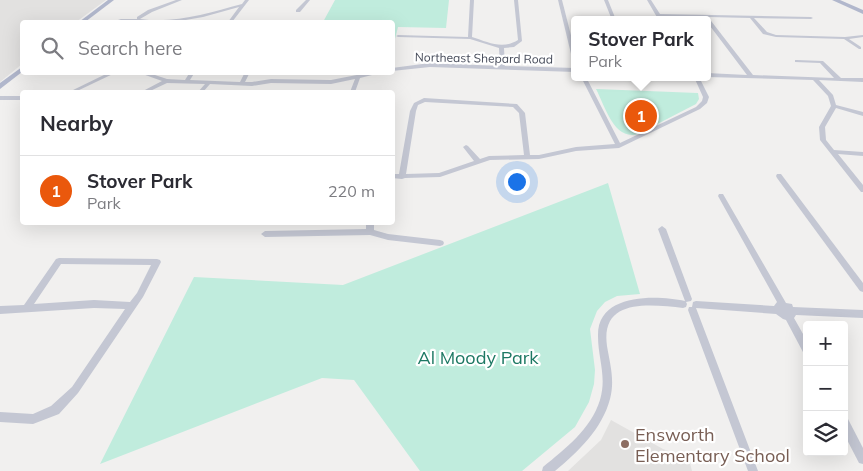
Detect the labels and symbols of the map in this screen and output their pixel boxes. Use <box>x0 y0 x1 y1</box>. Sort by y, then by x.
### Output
street label: Northeast Shepard Road <box>415 49 553 67</box>
pin: 1 <box>625 97 657 135</box>
your location <box>504 169 530 195</box>
park label: Al Moody Park <box>417 346 539 369</box>
place label: Ensworth Elementary School <box>635 423 790 467</box>
marker: Ensworth Elementary School <box>619 438 631 450</box>

